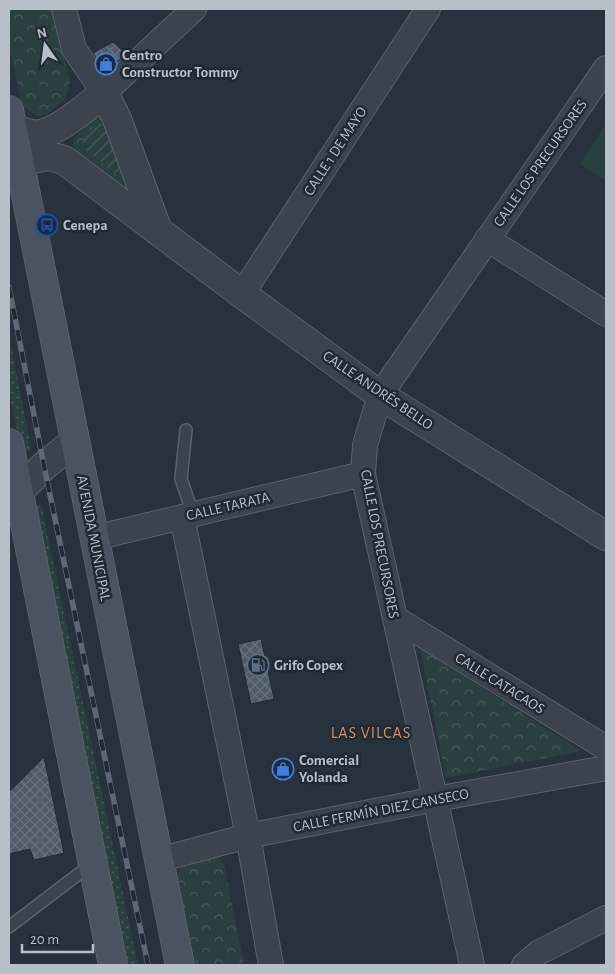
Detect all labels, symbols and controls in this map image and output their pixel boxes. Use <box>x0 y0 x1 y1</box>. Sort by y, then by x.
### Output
north arrow <box>20 20 70 70</box>
text: N <box>36 25 49 41</box>
place label: Centro Constructor Tommy <box>122 48 239 80</box>
shop icon: Centro Constructor Tommy <box>94 52 118 76</box>
street label: CALLE LOS PRECURSORES <box>491 97 590 230</box>
street label: CALLE 1 DE MAYO <box>301 104 370 198</box>
bus stop icon: Cenepa <box>35 213 59 237</box>
place label: Cenepa <box>63 218 108 233</box>
street label: CALLE ANDRÉS BELLO <box>320 346 437 433</box>
street label: CALLE LOS PRECURSORES <box>358 468 401 620</box>
street label: AVENIDA MUNICIPAL <box>74 474 113 603</box>
street label: CALLE TARATA <box>185 490 272 523</box>
street label: CALLE CATACAOS <box>452 650 547 717</box>
fuel station icon: Grifo Copex <box>246 653 270 677</box>
place label: Grifo Copex <box>274 658 343 673</box>
district label: LAS VILCAS <box>331 725 411 741</box>
place label: Comercial Yolanda <box>299 753 359 785</box>
shop icon: Comercial Yolanda <box>271 757 295 781</box>
street label: CALLE FERMÍN DIEZ CANSECO <box>292 784 470 835</box>
scale bar <box>22 922 94 954</box>
text: 20 m <box>30 932 59 947</box>

